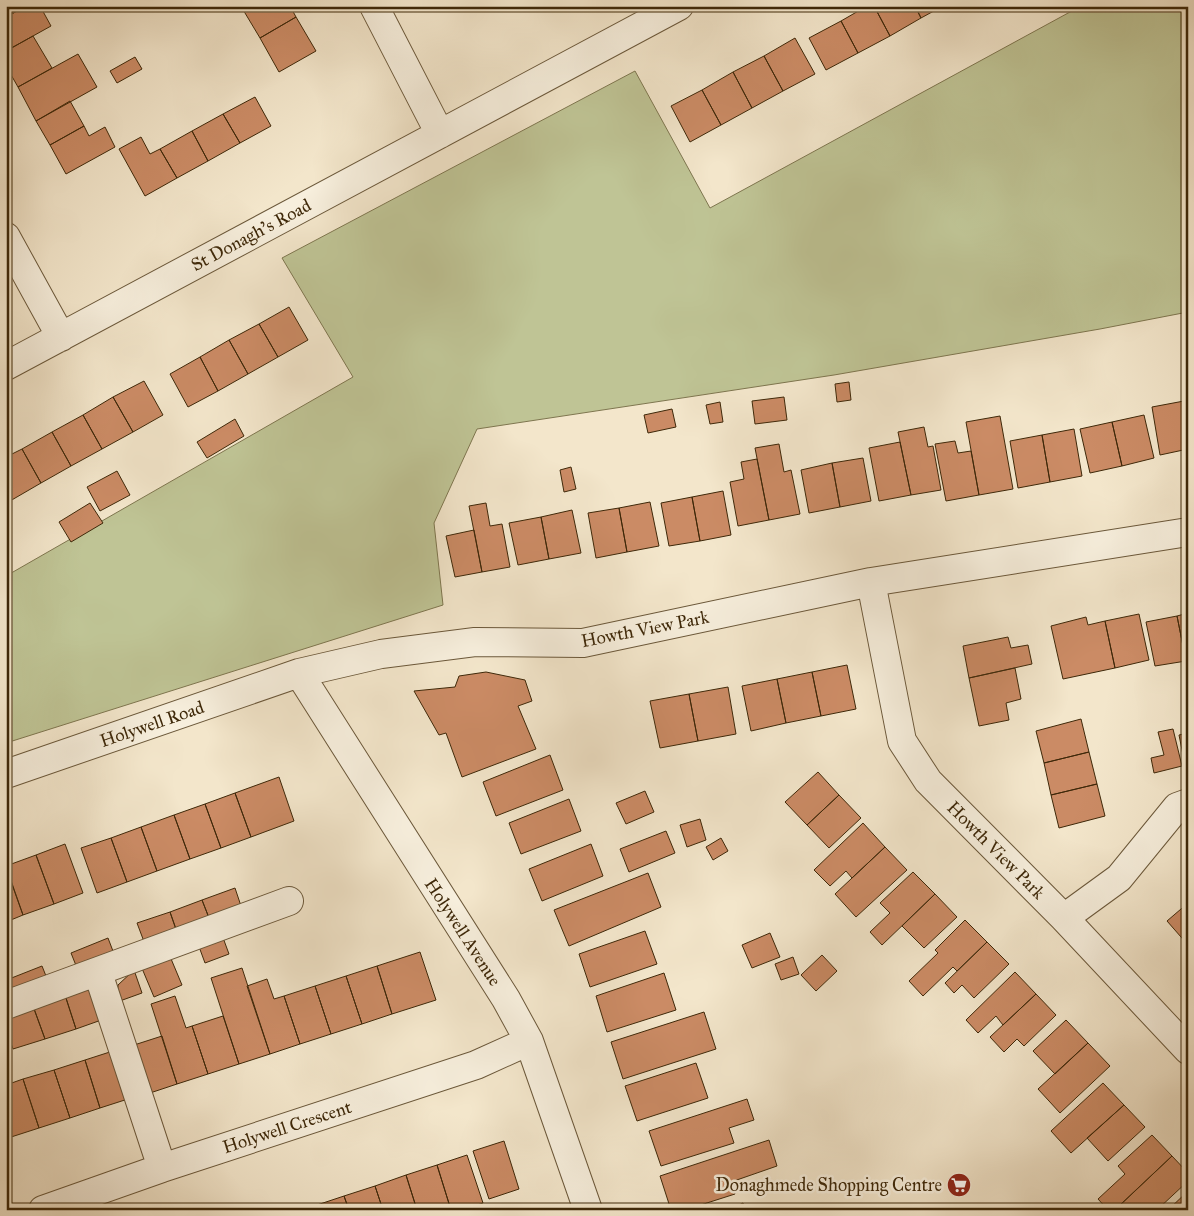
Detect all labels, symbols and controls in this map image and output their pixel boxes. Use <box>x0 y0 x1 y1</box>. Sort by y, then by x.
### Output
street label: St Donagh's Road <box>187 194 315 277</box>
street label: Howth View Park <box>579 606 711 652</box>
street label: Holywell Road <box>97 696 207 752</box>
street label: Howth View Park <box>942 796 1050 904</box>
street label: Holywell Avenue <box>420 874 506 990</box>
street label: Holywell Crescent <box>220 1096 355 1158</box>
supermarket icon: Donaghmede Shopping Centre <box>946 1172 972 1198</box>
place label: Donaghmede Shopping Centre <box>715 1174 942 1197</box>

